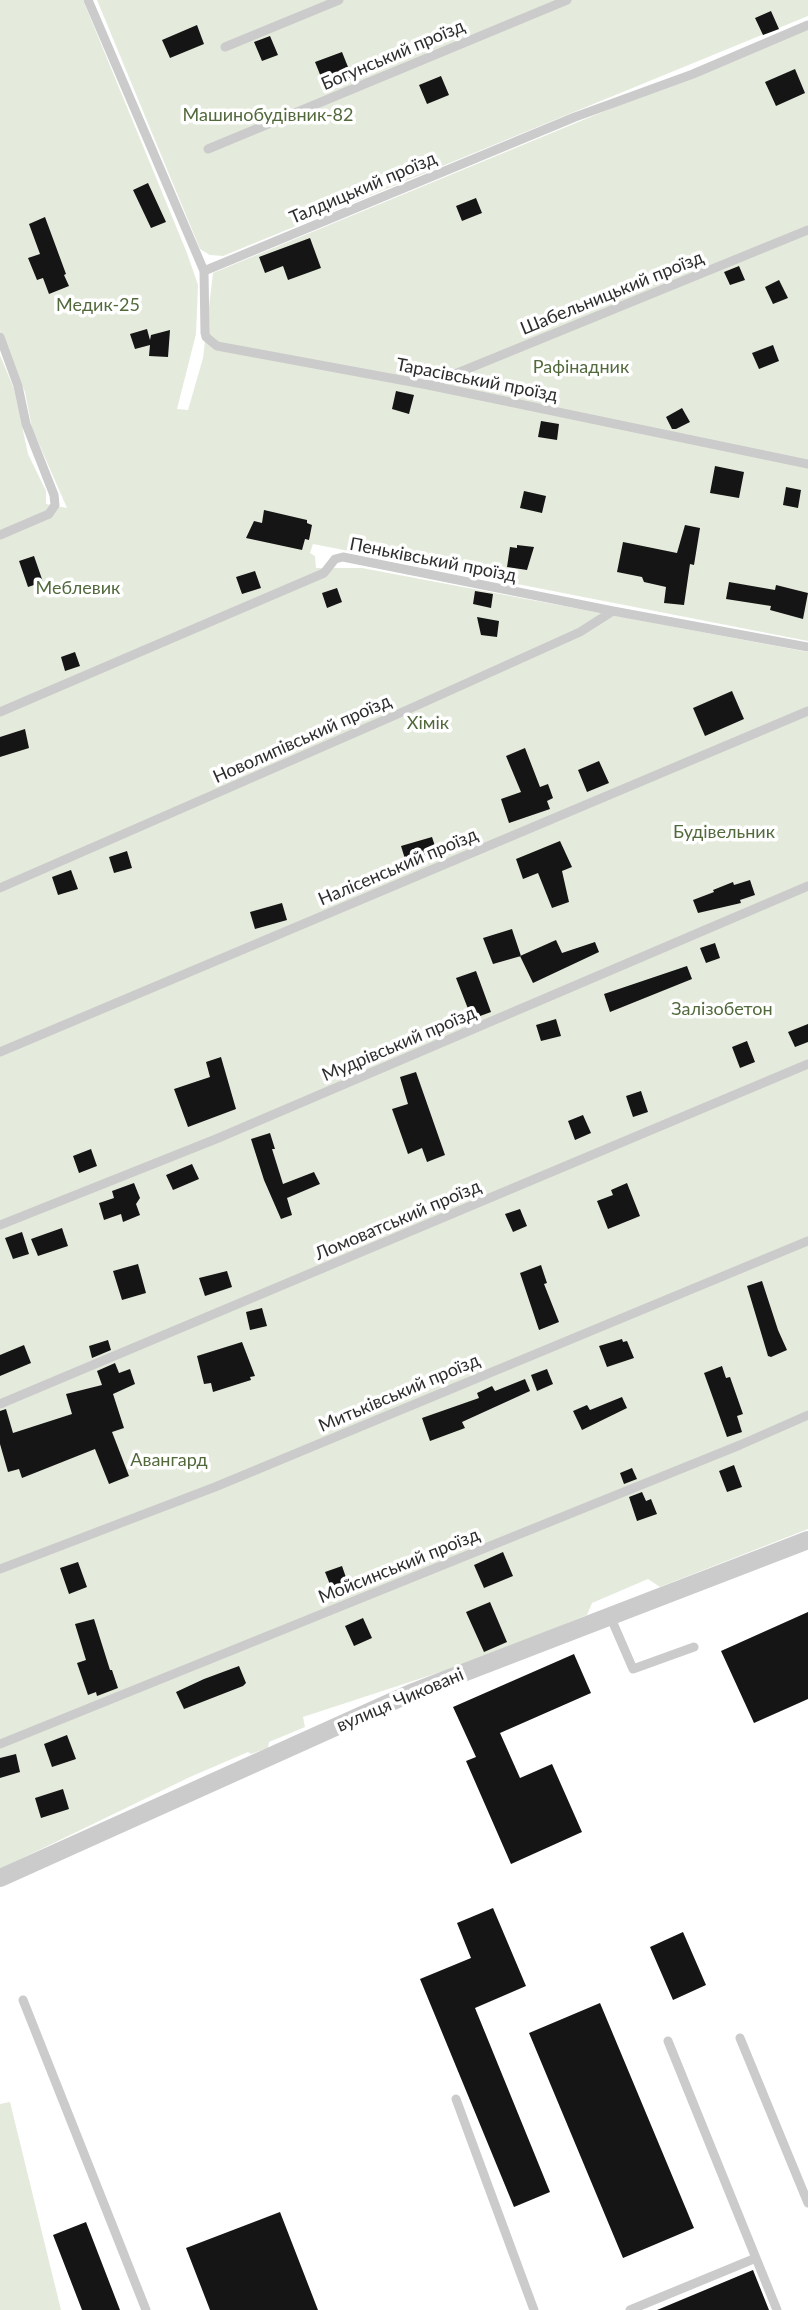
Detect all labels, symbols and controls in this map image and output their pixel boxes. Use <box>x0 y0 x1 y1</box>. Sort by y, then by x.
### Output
street label: Богунський проїзд <box>318 15 468 95</box>
park label: Машинобудівник-82 <box>183 104 353 126</box>
street label: Талдицький проїзд <box>286 147 440 229</box>
street label: Шабельницький проїзд <box>517 246 707 340</box>
park label: Медик-25 <box>56 294 140 316</box>
street label: Тарасівський проїзд <box>394 354 560 406</box>
park label: Рафінадник <box>533 356 629 378</box>
street label: Пеньківський проїзд <box>348 533 518 587</box>
park label: Меблевик <box>36 577 120 599</box>
street label: Новолипівський проїзд <box>210 690 394 788</box>
park label: Хімік <box>407 712 449 734</box>
park label: Будівельник <box>673 821 775 843</box>
street label: Налісенський проїзд <box>315 824 481 910</box>
park label: Залізобетон <box>671 998 773 1020</box>
street label: Мудрівський проїзд <box>319 1002 479 1086</box>
street label: Ломоватський проїзд <box>312 1175 484 1265</box>
street label: Митьківський проїзд <box>315 1349 483 1437</box>
park label: Авангард <box>130 1449 208 1471</box>
street label: Мойсинський проїзд <box>315 1524 483 1608</box>
street label: вулиця Чиковані <box>333 1663 467 1737</box>

